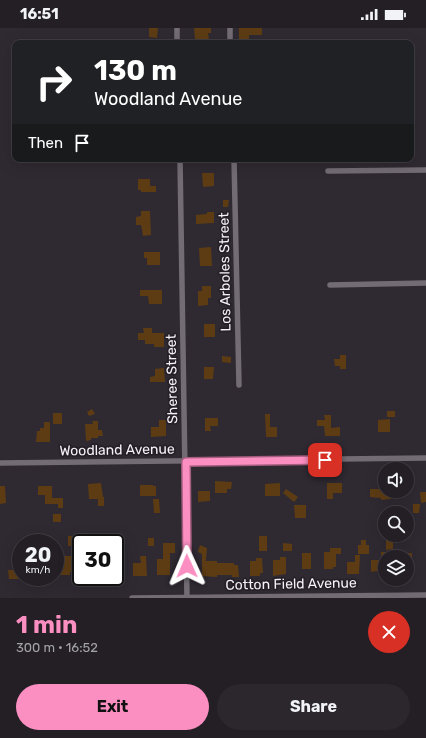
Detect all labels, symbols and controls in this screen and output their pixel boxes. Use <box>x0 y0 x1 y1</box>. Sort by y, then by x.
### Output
text: 16:51 <box>20 5 59 23</box>
text: 130 m <box>94 54 177 87</box>
icon: right <box>28 56 80 108</box>
text: Woodland Avenue <box>94 88 242 110</box>
icon: arrive <box>71 132 93 154</box>
text: Then <box>28 134 63 152</box>
street label: Los Arboles Street <box>215 212 235 332</box>
street label: Sheree Street <box>163 333 181 424</box>
street label: Woodland Avenue <box>59 440 175 460</box>
pin <box>308 443 342 477</box>
icon: arrive <box>314 449 336 471</box>
map controls <box>378 462 414 586</box>
button: sound <box>378 462 414 498</box>
button: search <box>378 506 414 542</box>
speed limit sign: 30 <box>72 534 124 586</box>
text: 20 <box>25 543 51 567</box>
position arrow <box>166 545 208 587</box>
button: layers <box>378 550 414 586</box>
text: km/h <box>26 564 50 576</box>
street label: Cotton Field Avenue <box>225 574 357 594</box>
text: 1 min <box>16 611 77 639</box>
button: close <box>368 611 410 653</box>
text: 300 m · 16:52 <box>16 640 98 655</box>
button: Exit <box>16 684 209 730</box>
button: Share <box>217 684 410 730</box>

